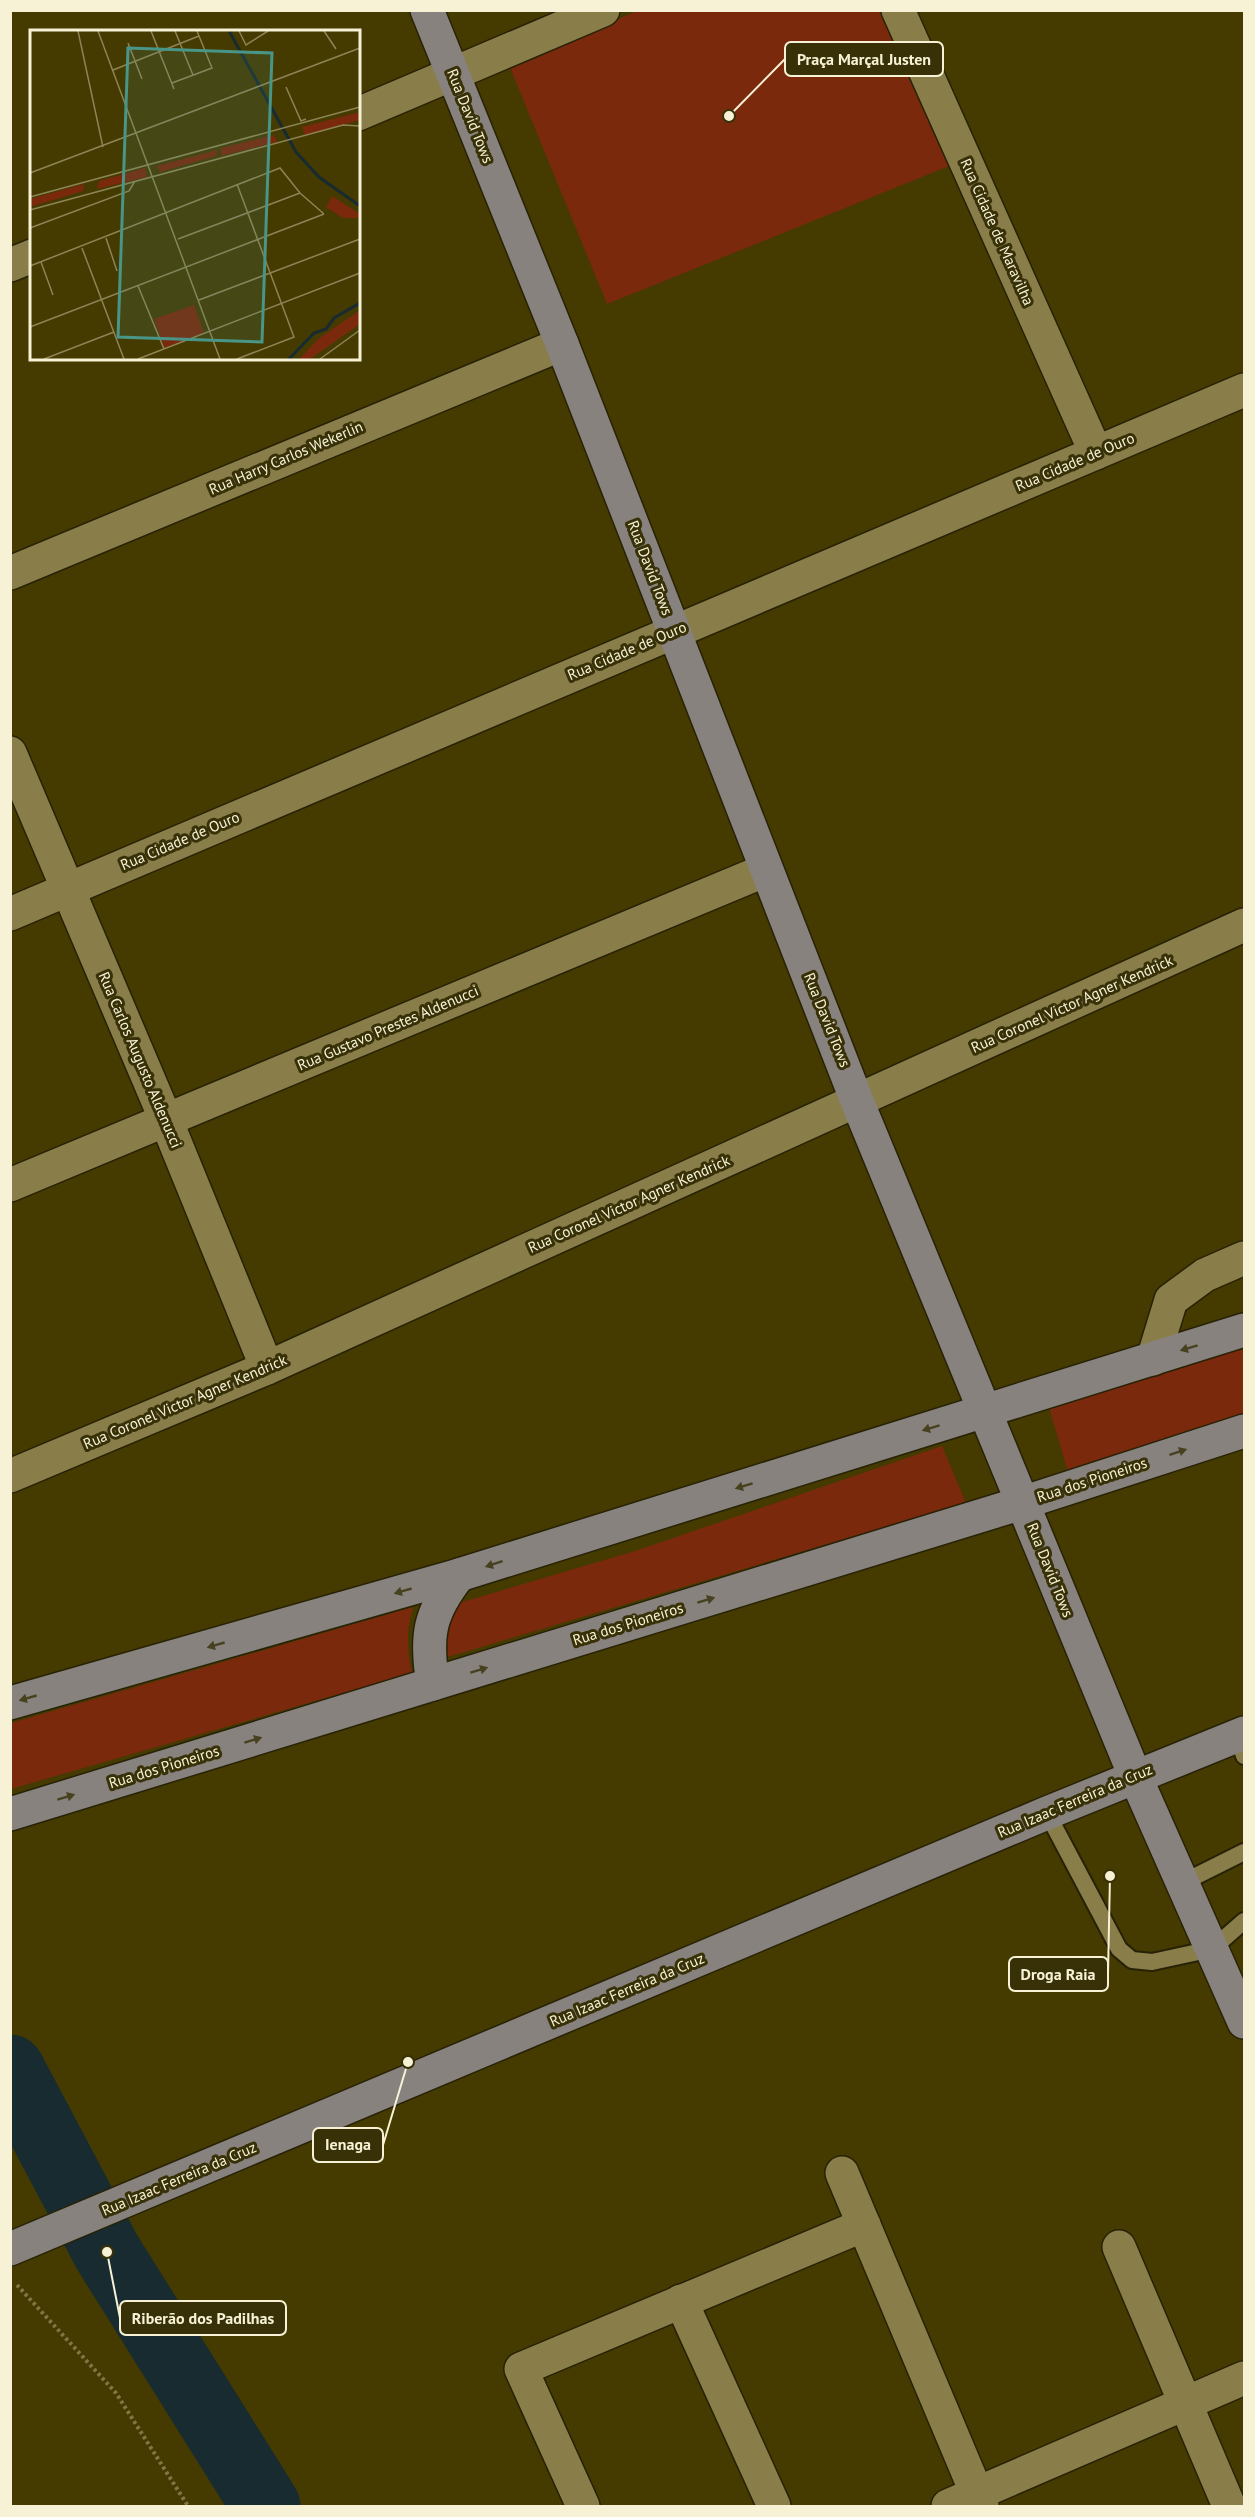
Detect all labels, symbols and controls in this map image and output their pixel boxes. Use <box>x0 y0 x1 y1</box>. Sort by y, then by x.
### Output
inset map <box>30 30 360 360</box>
callout: Praça Marçal Justen <box>785 42 943 76</box>
text: Praça Marçal Justen <box>797 49 931 69</box>
street label: Rua David Tows <box>443 66 498 166</box>
street label: Rua Cidade de Maravilha <box>956 155 1038 308</box>
street label: Rua Harry Carlos Wekerlin <box>206 416 366 499</box>
street label: Rua Cidade de Ouro <box>1013 428 1137 495</box>
street label: Rua David Tows <box>624 518 677 618</box>
street label: Rua Cidade de Ouro <box>565 617 689 684</box>
street label: Rua Cidade de Ouro <box>118 807 242 874</box>
street label: Rua Coronel Victor Agner Kendrick <box>968 950 1176 1057</box>
street label: Rua Carlos Augusto Aldenucci <box>95 969 186 1151</box>
street label: Rua David Tows <box>800 970 855 1070</box>
street label: Rua Gustavo Prestes Aldenucci <box>294 981 481 1074</box>
street label: Rua Coronel Victor Agner Kendrick <box>525 1150 733 1257</box>
one-way arrow <box>1180 1343 1198 1353</box>
street label: Rua Coronel Victor Agner Kendrick <box>80 1350 290 1453</box>
one-way arrow <box>922 1424 940 1433</box>
one-way arrow <box>1169 1447 1187 1457</box>
street label: Rua dos Pioneiros <box>1034 1453 1149 1506</box>
one-way arrow <box>735 1482 753 1491</box>
street label: Rua David Tows <box>1023 1520 1078 1620</box>
one-way arrow <box>485 1560 503 1569</box>
one-way arrow <box>394 1587 412 1596</box>
one-way arrow <box>697 1595 715 1604</box>
street label: Rua dos Pioneiros <box>570 1598 685 1649</box>
one-way arrow <box>207 1641 225 1650</box>
one-way arrow <box>470 1665 488 1674</box>
one-way arrow <box>19 1694 37 1704</box>
one-way arrow <box>244 1734 262 1744</box>
street label: Rua dos Pioneiros <box>106 1741 221 1792</box>
street label: Rua Izaac Ferreira da Cruz <box>995 1759 1155 1842</box>
one-way arrow <box>57 1792 75 1801</box>
street label: Rua Izaac Ferreira da Cruz <box>547 1948 707 2031</box>
callout: Droga Raia <box>1009 1957 1108 1991</box>
text: Droga Raia <box>1021 1964 1096 1984</box>
callout: Ienaga <box>313 2128 383 2162</box>
text: Ienaga <box>325 2134 371 2154</box>
street label: Rua Izaac Ferreira da Cruz <box>99 2137 259 2220</box>
callout: Riberão dos Padilhas <box>120 2301 286 2335</box>
text: Riberão dos Padilhas <box>132 2308 275 2328</box>

